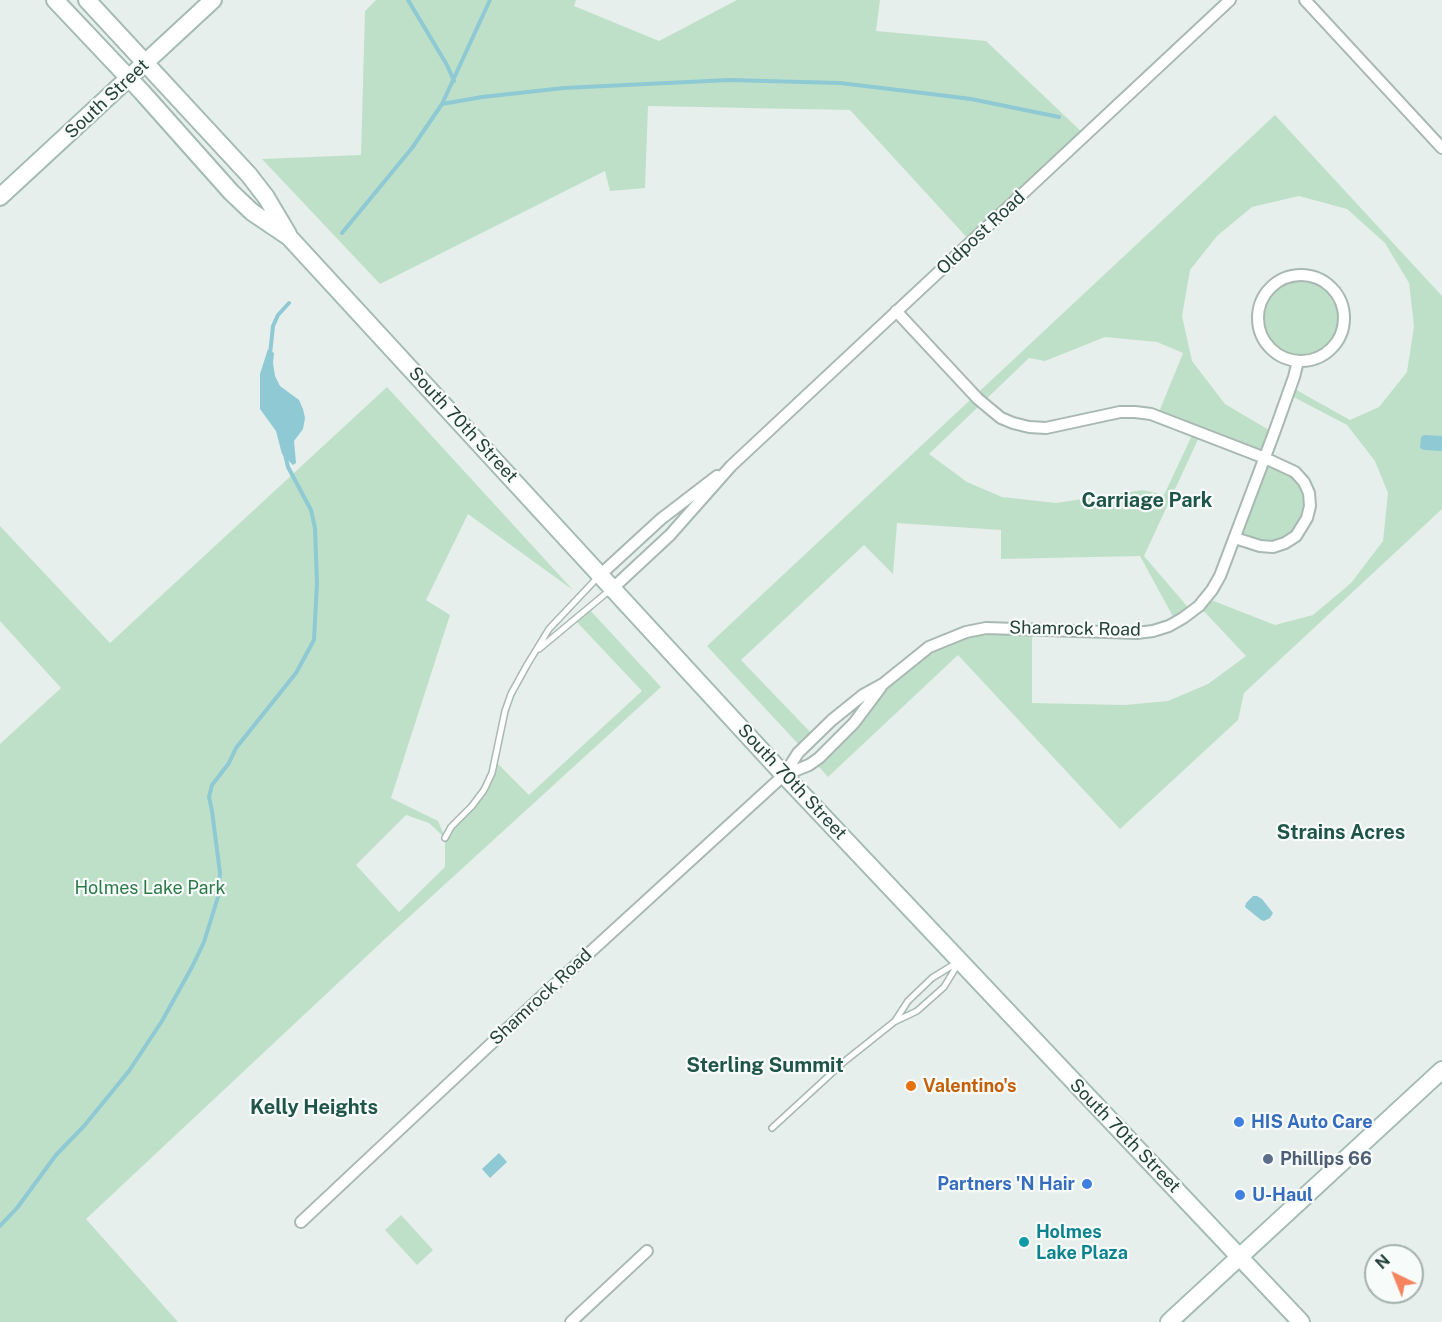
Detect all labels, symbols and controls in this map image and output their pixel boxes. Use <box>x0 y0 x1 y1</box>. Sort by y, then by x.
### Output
street label: South Street <box>61 55 153 143</box>
street label: Oldpost Road <box>932 187 1030 279</box>
street label: South 70th Street <box>404 363 522 487</box>
district label: Carriage Park <box>1082 489 1212 513</box>
street label: Shamrock Road <box>1009 617 1141 641</box>
street label: South 70th Street <box>733 720 851 844</box>
district label: Strains Acres <box>1277 821 1405 845</box>
park label: Holmes Lake Park <box>74 877 226 899</box>
street label: Shamrock Road <box>485 944 597 1050</box>
district label: Sterling Summit <box>686 1054 844 1078</box>
street label: South 70th Street <box>1065 1074 1185 1198</box>
place label: Valentino's <box>923 1075 1016 1097</box>
marker: Valentino's <box>904 1079 918 1093</box>
district label: Kelly Heights <box>250 1096 378 1120</box>
place label: HIS Auto Care <box>1251 1111 1373 1133</box>
marker: HIS Auto Care <box>1232 1115 1246 1129</box>
place label: Phillips 66 <box>1280 1148 1372 1170</box>
marker: Phillips 66 <box>1261 1152 1275 1166</box>
place label: Partners 'N Hair <box>937 1173 1075 1195</box>
marker: Partners 'N Hair <box>1080 1177 1094 1191</box>
place label: U-Haul <box>1252 1184 1313 1206</box>
marker: U-Haul <box>1233 1188 1247 1202</box>
place label: Holmes Lake Plaza <box>1036 1221 1128 1264</box>
marker: Holmes Lake Plaza <box>1017 1235 1031 1249</box>
north arrow <box>1364 1244 1424 1304</box>
text: N <box>1372 1251 1394 1273</box>

